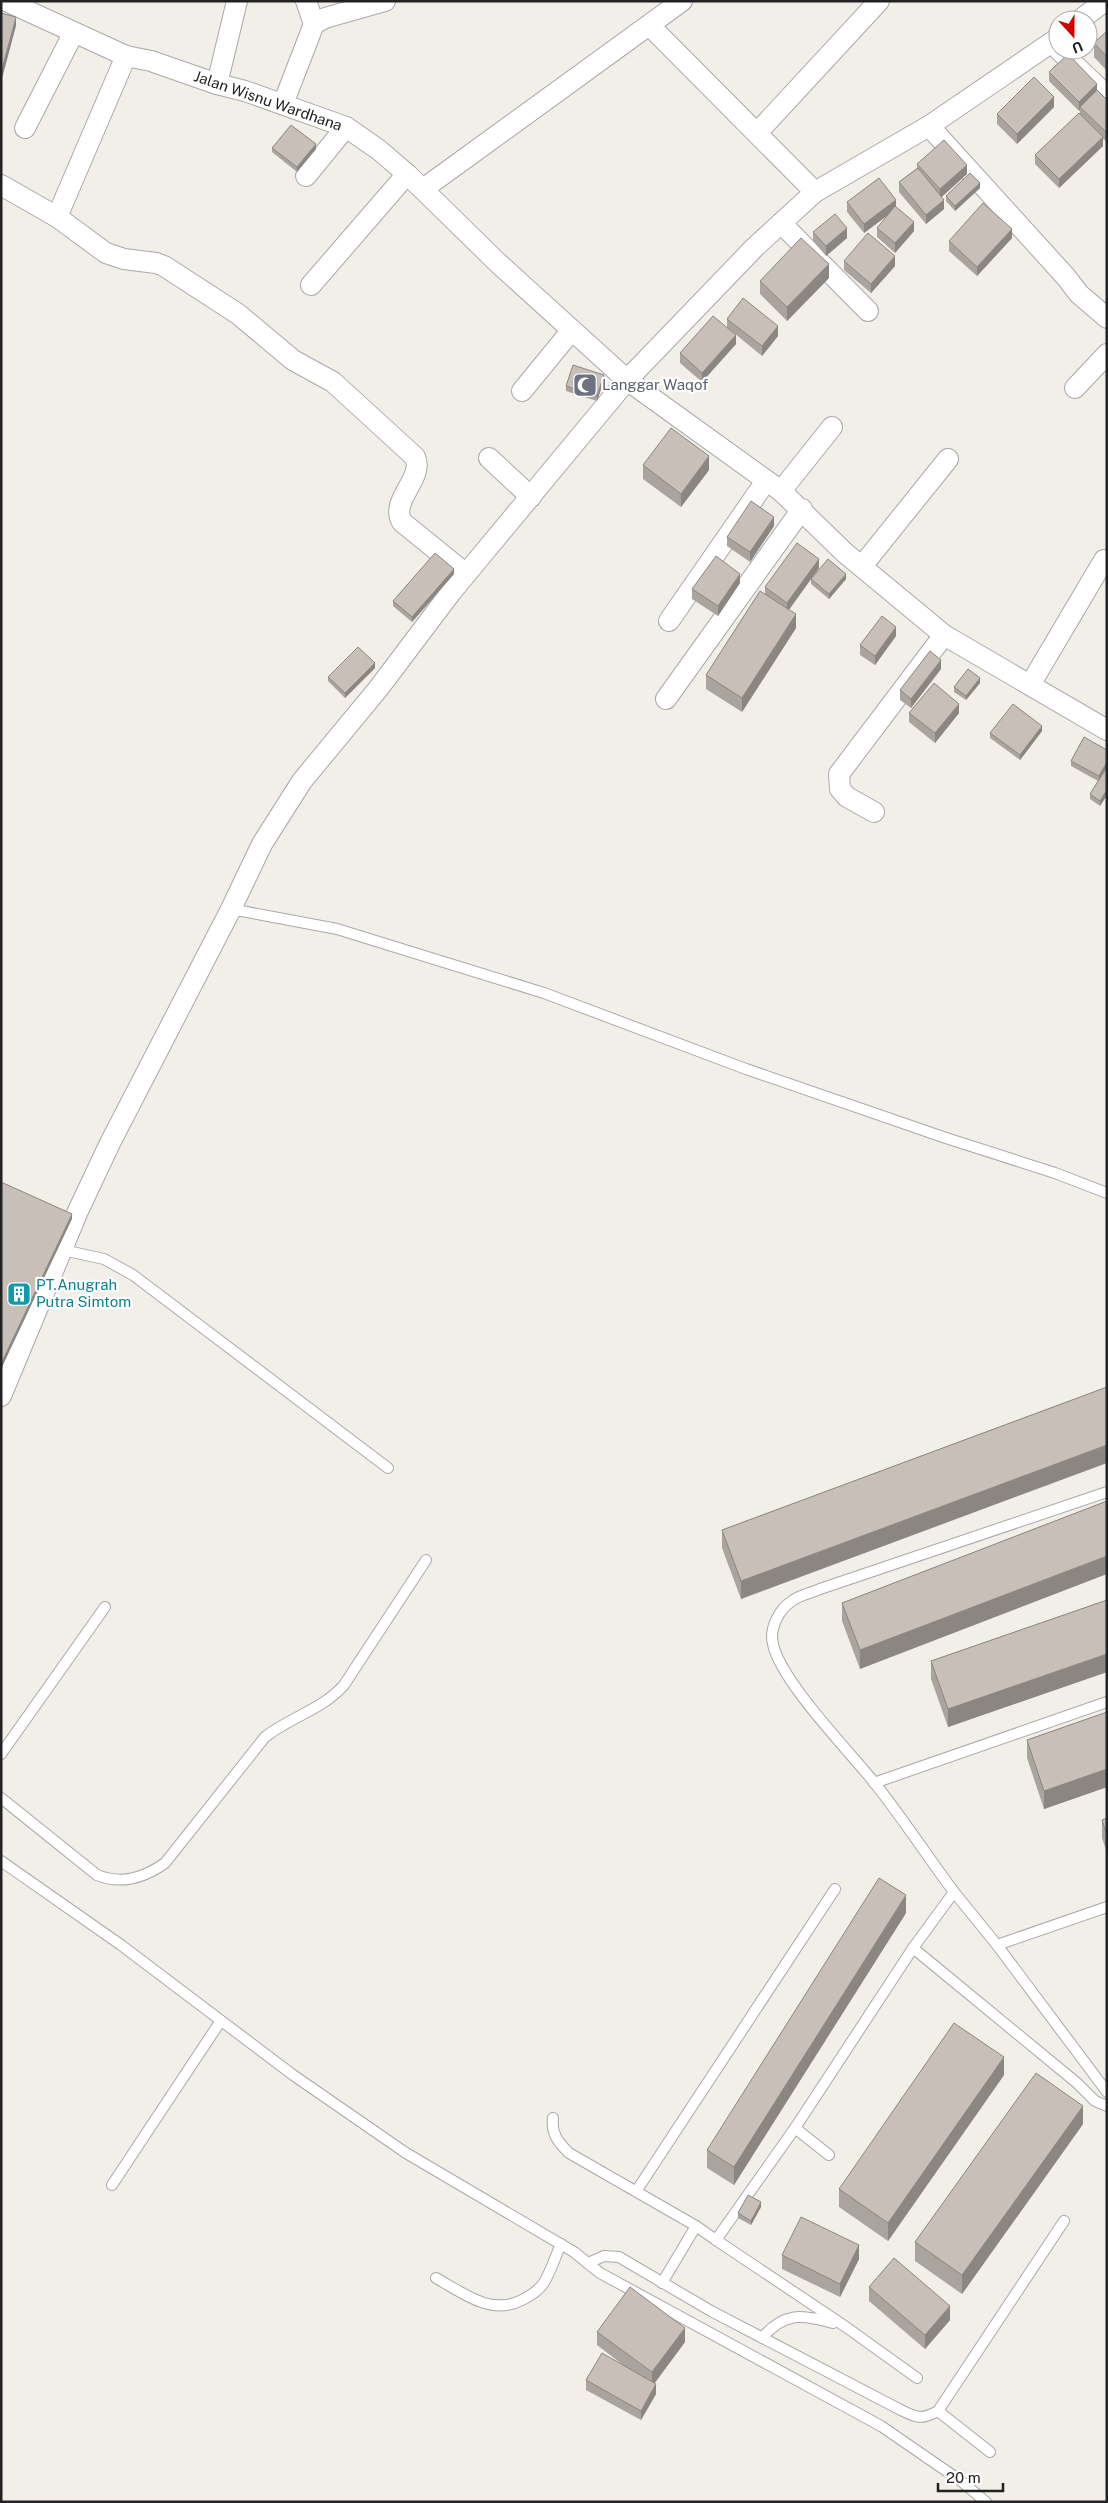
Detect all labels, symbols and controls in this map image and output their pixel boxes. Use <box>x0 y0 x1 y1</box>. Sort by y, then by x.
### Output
north arrow <box>1048 10 1098 60</box>
text: U <box>1070 38 1085 56</box>
street label: Jalan Wisnu Wardhana <box>192 67 345 134</box>
mosque icon: Langgar Waqof <box>572 372 598 398</box>
place label: Langgar Waqof <box>602 376 708 393</box>
place label: PT.Anugrah Putra Simtom <box>36 1276 131 1310</box>
building icon: PT.Anugrah Putra Simtom <box>6 1281 32 1307</box>
scale bar <box>938 2460 1003 2492</box>
text: 20 m <box>946 2469 981 2486</box>

